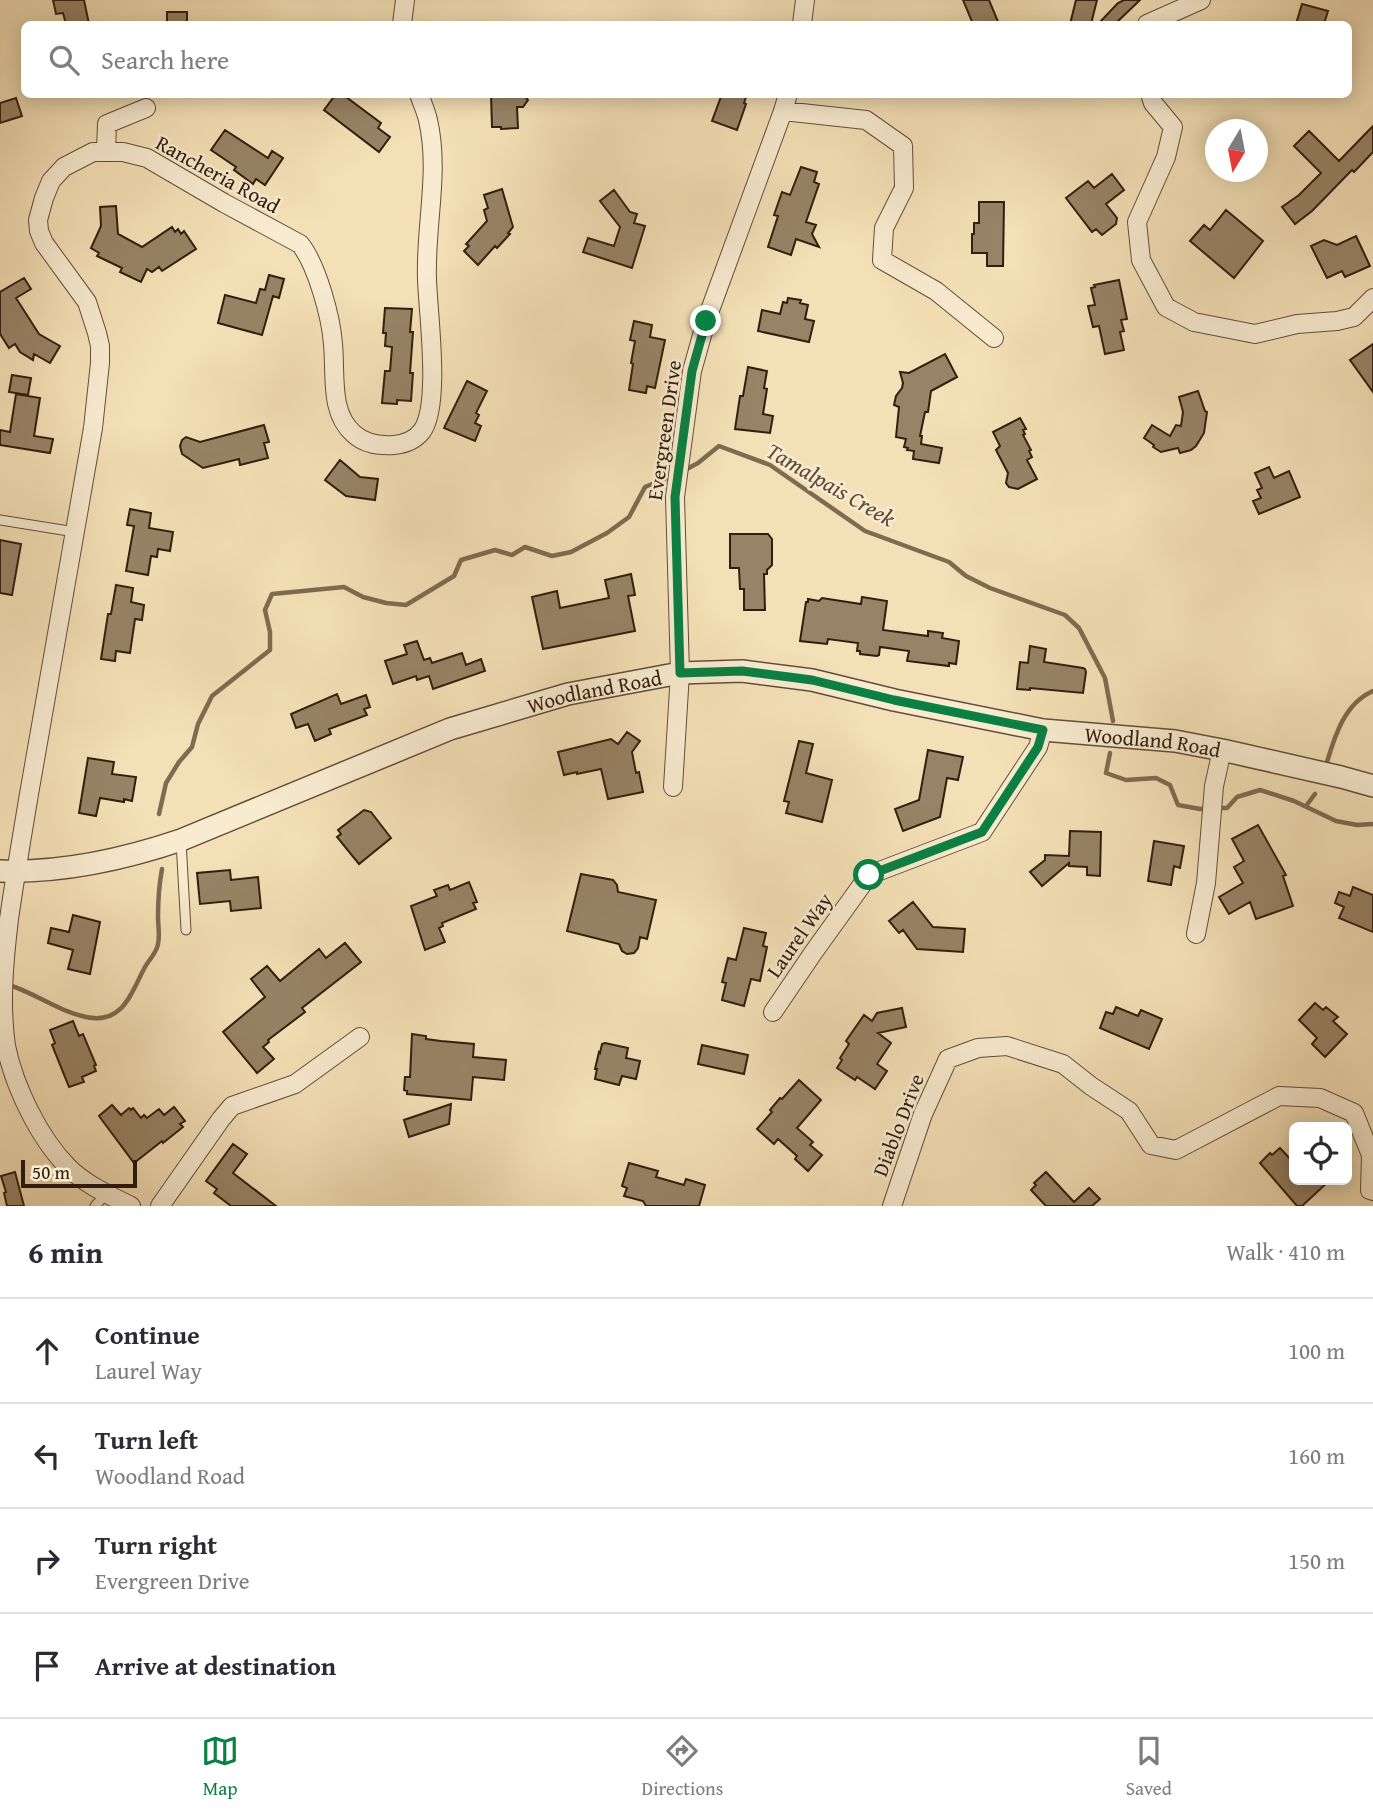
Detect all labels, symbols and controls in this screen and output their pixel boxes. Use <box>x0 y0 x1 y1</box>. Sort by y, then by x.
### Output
search box <box>21 21 1352 98</box>
text: Search here <box>101 40 229 79</box>
icon: search <box>45 41 83 79</box>
north arrow <box>1205 119 1268 182</box>
street label: Rancheria Road <box>150 127 286 221</box>
route end <box>690 305 721 336</box>
street label: Evergreen Drive <box>639 358 689 502</box>
water label: Tamalpais Creek <box>760 434 902 535</box>
street label: Woodland Road <box>523 661 665 721</box>
street label: Woodland Road <box>1083 718 1224 765</box>
route start <box>853 859 884 890</box>
street label: Laurel Way <box>758 886 840 984</box>
street label: Diablo Drive <box>864 1069 932 1181</box>
map controls <box>1289 1122 1352 1185</box>
button: locate <box>1289 1122 1352 1185</box>
scale bar <box>21 1157 136 1189</box>
text: 50 m <box>32 1158 70 1186</box>
text: 6 min <box>28 1230 103 1274</box>
text: Walk · 410 m <box>1226 1235 1345 1268</box>
text: Continue <box>95 1315 200 1354</box>
icon: ahead <box>28 1332 66 1370</box>
text: 100 m <box>1288 1334 1345 1367</box>
text: Laurel Way <box>95 1354 202 1387</box>
text: Turn left <box>95 1420 198 1459</box>
icon: left <box>28 1437 66 1475</box>
text: 160 m <box>1288 1439 1345 1472</box>
text: Woodland Road <box>95 1459 245 1492</box>
text: Turn right <box>95 1525 217 1564</box>
icon: right <box>28 1542 66 1580</box>
text: 150 m <box>1288 1544 1345 1577</box>
text: Evergreen Drive <box>95 1564 250 1597</box>
text: Arrive at destination <box>95 1646 336 1685</box>
icon: arrive <box>28 1647 66 1685</box>
tab: Map <box>201 1732 239 1802</box>
tab: Directions <box>642 1732 723 1802</box>
tab: Saved <box>1126 1732 1172 1802</box>

